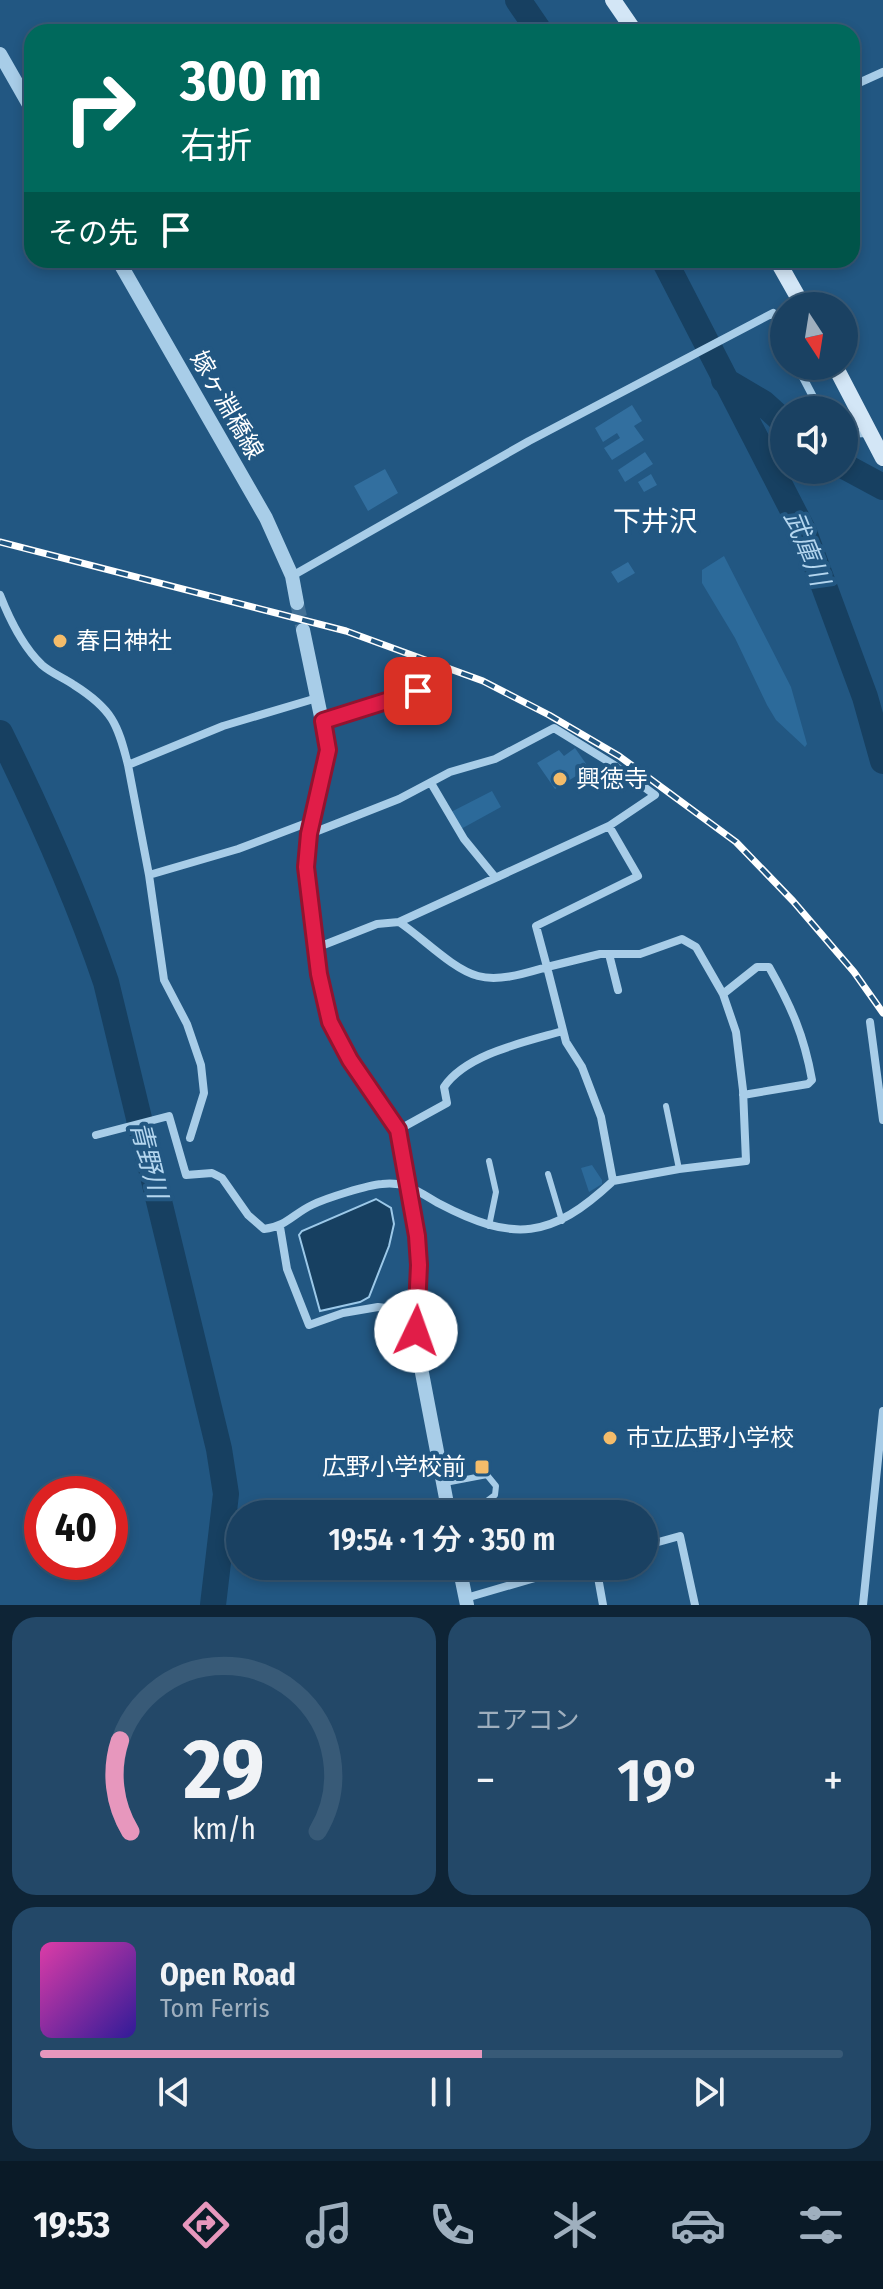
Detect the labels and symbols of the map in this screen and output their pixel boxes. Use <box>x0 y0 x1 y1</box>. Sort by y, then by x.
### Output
north arrow <box>770 292 858 380</box>
street label: 嫁ヶ淵橋線 <box>185 346 269 464</box>
district label: 下井沢 <box>613 505 697 538</box>
water label: 武庫川 <box>778 506 837 593</box>
place label: 春日神社 <box>76 627 172 655</box>
marker: 春日神社 <box>51 632 69 650</box>
pin <box>384 657 452 725</box>
place label: 興徳寺 <box>576 765 648 793</box>
marker: 興徳寺 <box>551 770 569 788</box>
water label: 青野川 <box>124 1119 174 1205</box>
position arrow <box>374 1289 458 1373</box>
place label: 市立広野小学校 <box>626 1424 794 1452</box>
marker: 市立広野小学校 <box>601 1429 619 1447</box>
place label: 広野小学校前 <box>322 1453 466 1481</box>
marker: 広野小学校前 <box>473 1458 491 1476</box>
speed limit sign: 40 <box>24 1476 128 1580</box>

